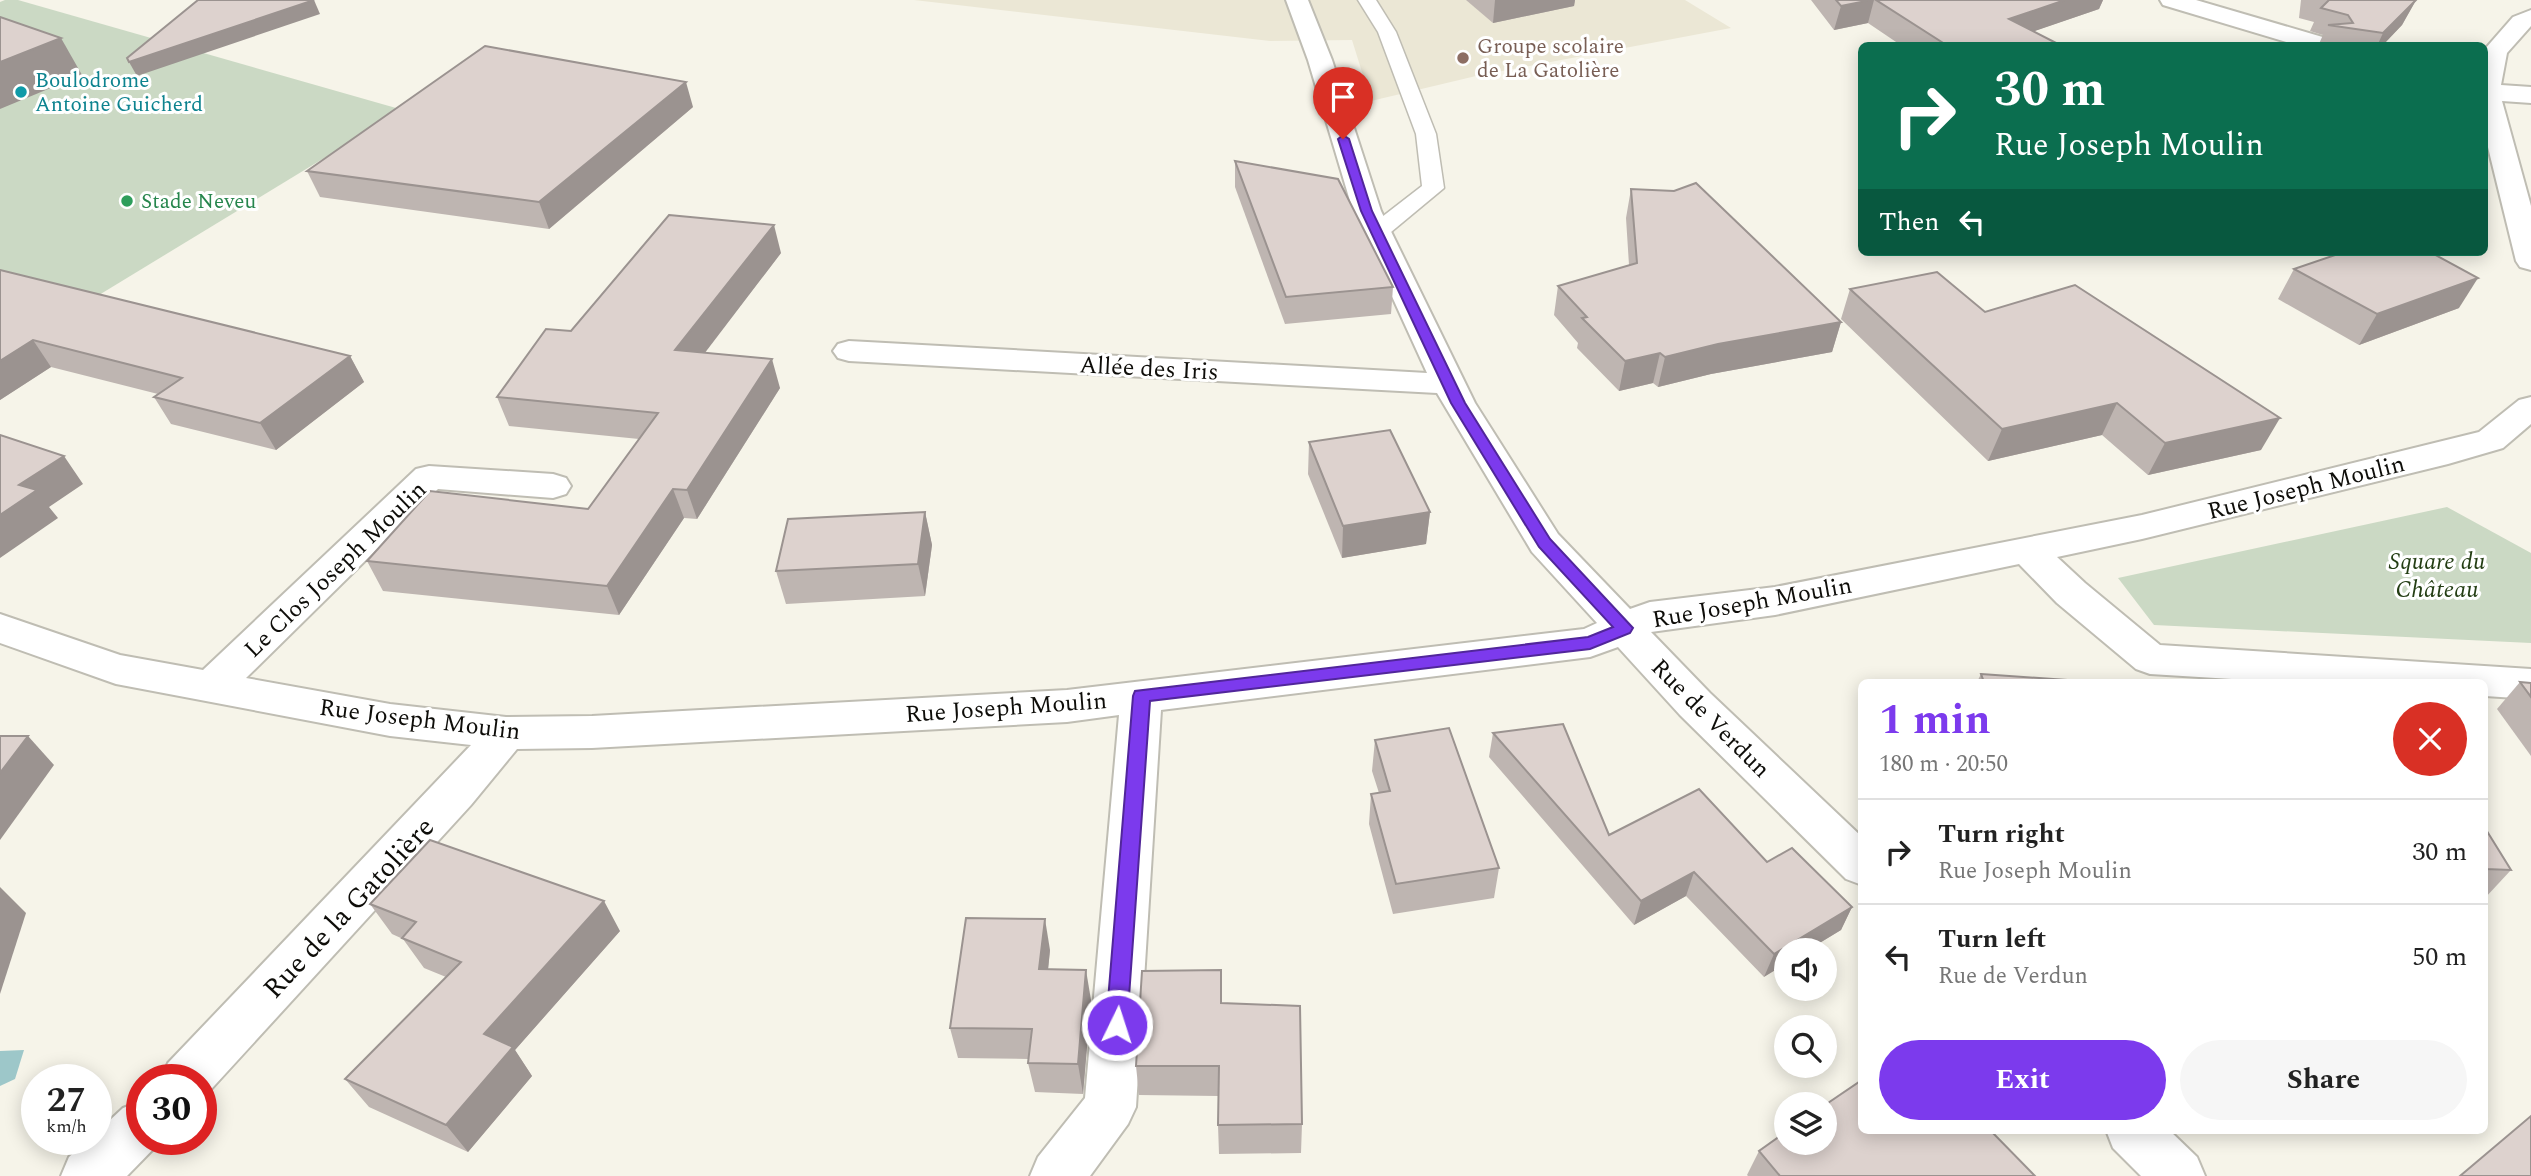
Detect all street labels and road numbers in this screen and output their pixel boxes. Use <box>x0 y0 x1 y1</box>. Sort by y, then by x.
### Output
street label: Allée des Iris <box>1078 347 1219 391</box>
street label: Rue Joseph Moulin <box>2204 446 2409 530</box>
street label: Le Clos Joseph Moulin <box>236 473 435 667</box>
street label: Rue Joseph Moulin <box>1649 568 1855 638</box>
street label: Rue de Verdun <box>1642 651 1778 787</box>
street label: Rue Joseph Moulin <box>904 683 1108 733</box>
street label: Rue Joseph Moulin <box>317 690 523 750</box>
street label: Rue de la Gatolière <box>253 807 445 1009</box>

